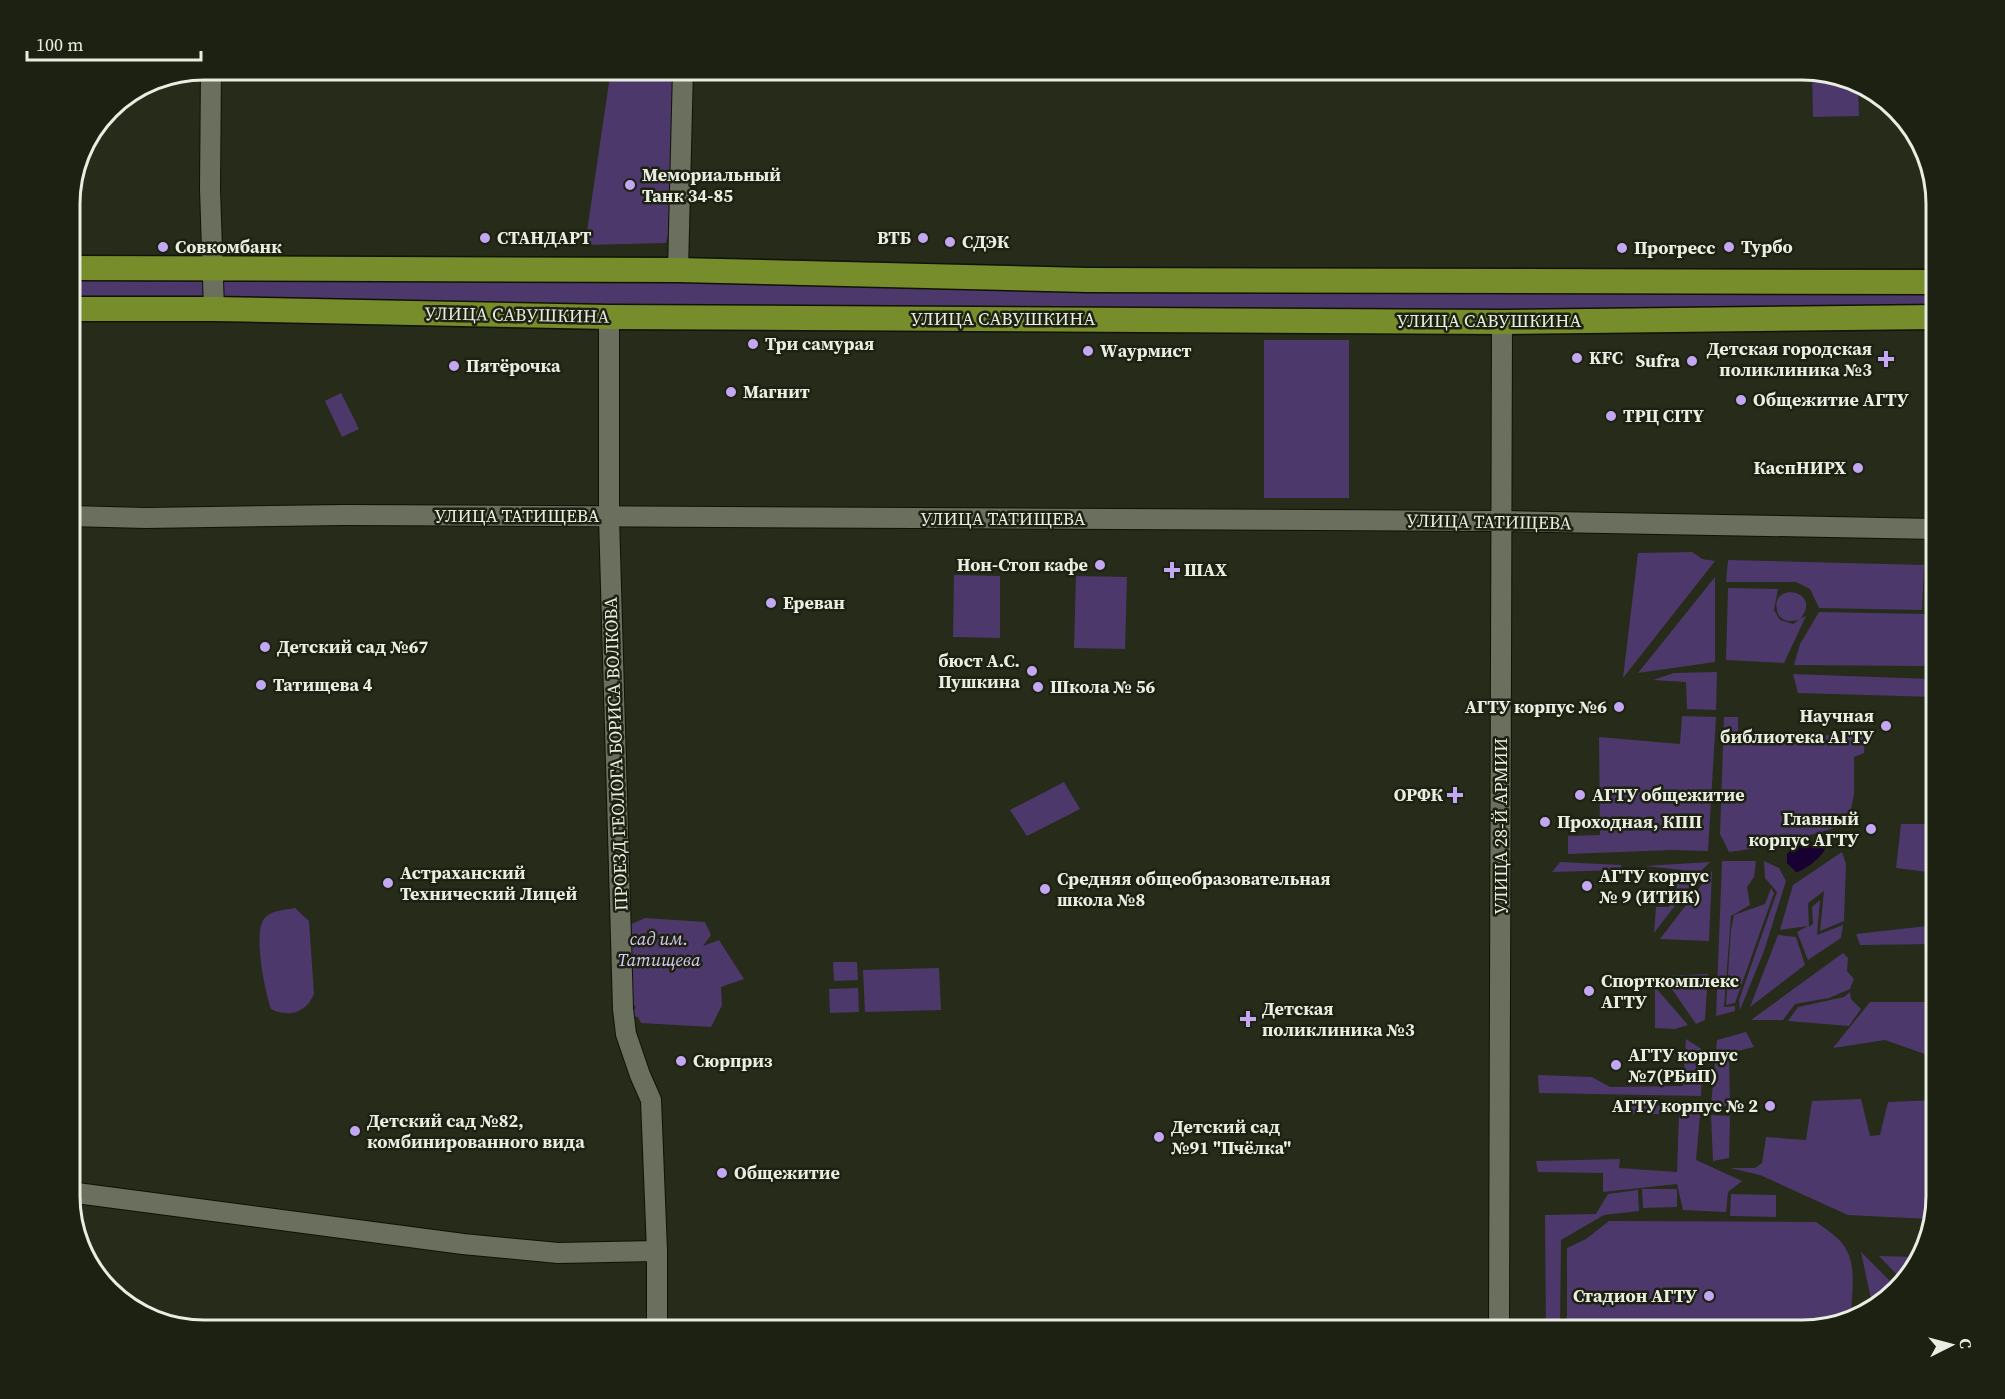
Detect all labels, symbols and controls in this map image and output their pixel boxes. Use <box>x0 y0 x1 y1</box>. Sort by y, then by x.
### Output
scale bar <box>27 24 201 62</box>
text: 100 m <box>36 32 83 57</box>
place label: Мемориальный Танк 34-85 <box>642 162 781 208</box>
marker: Мемориальный Танк 34-85 <box>623 178 637 192</box>
place label: СТАНДАРТ <box>497 225 592 250</box>
place label: ВТБ <box>877 225 911 250</box>
place label: СДЭК <box>962 229 1010 254</box>
marker: СТАНДАРТ <box>478 231 492 245</box>
marker: ВТБ <box>916 231 930 245</box>
place label: Совкомбанк <box>175 234 282 259</box>
place label: Турбо <box>1741 234 1793 259</box>
marker: СДЭК <box>943 235 957 249</box>
place label: Прогресс <box>1634 235 1715 260</box>
marker: Совкомбанк <box>156 240 170 254</box>
marker: Турбо <box>1722 240 1736 254</box>
marker: Прогресс <box>1615 241 1629 255</box>
street label: УЛИЦА САВУШКИНА <box>424 300 610 329</box>
street label: УЛИЦА САВУШКИНА <box>911 306 1095 331</box>
street label: УЛИЦА САВУШКИНА <box>1397 308 1581 333</box>
place label: Три самурая <box>765 331 874 356</box>
place label: Детская городская поликлиника №3 <box>1707 336 1872 382</box>
marker: Три самурая <box>746 337 760 351</box>
place label: Wаурмист <box>1100 338 1192 363</box>
marker: Wаурмист <box>1081 344 1095 358</box>
place label: KFC <box>1589 345 1623 370</box>
place label: Sufra <box>1636 348 1680 373</box>
marker: Детская городская поликлиника №3 <box>1877 350 1895 368</box>
marker: KFC <box>1570 351 1584 365</box>
place label: Пятёрочка <box>466 353 561 378</box>
marker: Sufra <box>1685 354 1699 368</box>
marker: Пятёрочка <box>447 359 461 373</box>
place label: Магнит <box>743 379 810 404</box>
marker: Магнит <box>724 385 738 399</box>
place label: Общежитие АГТУ <box>1753 387 1909 412</box>
marker: Общежитие АГТУ <box>1734 393 1748 407</box>
place label: ТРЦ CITY <box>1623 403 1704 428</box>
marker: ТРЦ CITY <box>1604 409 1618 423</box>
place label: КаспНИРХ <box>1753 455 1846 480</box>
marker: КаспНИРХ <box>1851 461 1865 475</box>
street label: УЛИЦА ТАТИЩЕВА <box>434 503 600 528</box>
street label: УЛИЦА ТАТИЩЕВА <box>920 506 1086 531</box>
street label: УЛИЦА ТАТИЩЕВА <box>1406 508 1572 535</box>
place label: Нон-Стоп кафе <box>957 552 1088 577</box>
place label: ШАХ <box>1184 557 1227 582</box>
marker: Нон-Стоп кафе <box>1093 558 1107 572</box>
marker: ШАХ <box>1165 563 1179 577</box>
place label: Ереван <box>783 590 845 615</box>
marker: Ереван <box>764 596 778 610</box>
street label: ПРОЕЗД ГЕОЛОГА БОРИСА ВОЛКОВА <box>598 597 633 911</box>
place label: Детский сад №67 <box>277 634 428 659</box>
marker: Детский сад №67 <box>258 640 272 654</box>
place label: бюст А.С. Пушкина <box>938 648 1020 694</box>
marker: бюст А.С. Пушкина <box>1025 664 1039 678</box>
place label: Татищева 4 <box>273 672 373 697</box>
place label: Школа № 56 <box>1050 674 1156 699</box>
marker: Татищева 4 <box>254 678 268 692</box>
marker: Школа № 56 <box>1031 680 1045 694</box>
place label: АГТУ корпус №6 <box>1465 694 1607 719</box>
marker: АГТУ корпус №6 <box>1612 700 1626 714</box>
place label: Научная библиотека АГТУ <box>1720 703 1874 749</box>
marker: Научная библиотека АГТУ <box>1879 719 1893 733</box>
street label: УЛИЦА 28-Й АРМИИ <box>1488 738 1513 914</box>
place label: ОРФК <box>1394 782 1443 807</box>
place label: АГТУ общежитие <box>1592 782 1745 807</box>
marker: ОРФК <box>1448 788 1462 802</box>
marker: АГТУ общежитие <box>1573 788 1587 802</box>
place label: Главный корпус АГТУ <box>1748 806 1859 852</box>
place label: Проходная, КПП <box>1557 809 1702 834</box>
marker: Проходная, КПП <box>1538 815 1552 829</box>
marker: Главный корпус АГТУ <box>1864 822 1878 836</box>
place label: Астраханский Технический Лицей <box>400 860 577 906</box>
place label: АГТУ корпус № 9 (ИТИК) <box>1599 863 1709 909</box>
place label: Средняя общеобразовательная школа №8 <box>1057 866 1331 912</box>
marker: Астраханский Технический Лицей <box>381 876 395 890</box>
marker: АГТУ корпус № 9 (ИТИК) <box>1580 879 1594 893</box>
marker: Средняя общеобразовательная школа №8 <box>1038 882 1052 896</box>
park label: сад им. Татищева <box>617 926 701 972</box>
place label: Спорткомплекс АГТУ <box>1601 968 1739 1014</box>
marker: Спорткомплекс АГТУ <box>1582 984 1596 998</box>
place label: Детская поликлиника №3 <box>1262 996 1415 1042</box>
marker: Детская поликлиника №3 <box>1239 1010 1257 1028</box>
place label: АГТУ корпус №7(РБиП) <box>1628 1042 1738 1088</box>
place label: Сюрприз <box>693 1048 773 1073</box>
marker: Сюрприз <box>674 1054 688 1068</box>
marker: АГТУ корпус №7(РБиП) <box>1609 1058 1623 1072</box>
place label: АГТУ корпус № 2 <box>1612 1093 1758 1118</box>
marker: АГТУ корпус № 2 <box>1763 1099 1777 1113</box>
place label: Детский сад №82, комбинированного вида <box>367 1108 585 1154</box>
place label: Детский сад №91 "Пчёлка" <box>1171 1114 1291 1160</box>
marker: Детский сад №82, комбинированного вида <box>348 1124 362 1138</box>
marker: Детский сад №91 "Пчёлка" <box>1152 1130 1166 1144</box>
place label: Общежитие <box>734 1160 840 1185</box>
marker: Общежитие <box>715 1166 729 1180</box>
place label: Стадион АГТУ <box>1573 1283 1697 1308</box>
marker: Стадион АГТУ <box>1702 1289 1716 1303</box>
north arrow <box>1921 1315 1981 1375</box>
text: С <box>1954 1337 1977 1350</box>

